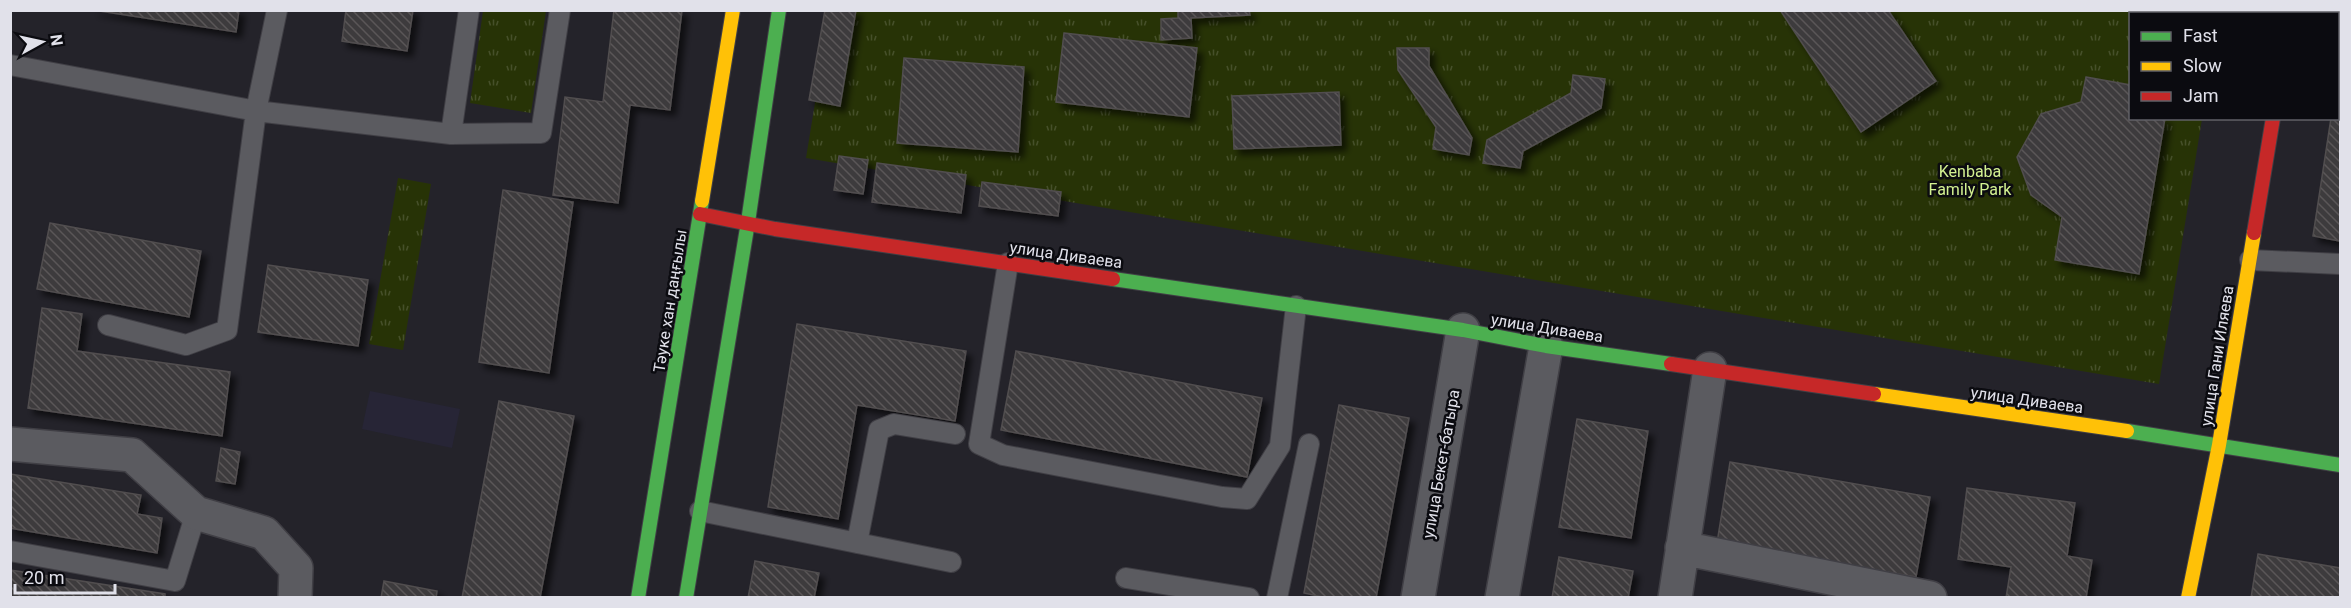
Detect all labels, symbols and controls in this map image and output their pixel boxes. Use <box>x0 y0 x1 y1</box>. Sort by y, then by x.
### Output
north arrow <box>12 12 72 72</box>
legend <box>2129 12 2339 120</box>
text: Fast <box>2183 25 2218 46</box>
text: N <box>46 33 67 47</box>
text: Slow <box>2183 55 2222 76</box>
text: Jam <box>2183 85 2219 106</box>
park label: Kenbaba Family Park <box>1929 162 2012 199</box>
street label: Тәуке хан даңғылы <box>649 228 691 374</box>
street label: улица Диваева <box>1009 238 1123 272</box>
street label: улица Гани Иляева <box>2196 284 2238 428</box>
street label: улица Диваева <box>1490 310 1604 346</box>
street label: улица Диваева <box>1970 383 2084 417</box>
street label: улица Бекет-батыра <box>1419 388 1463 540</box>
scale bar <box>15 557 116 595</box>
text: 20 m <box>24 567 64 588</box>

